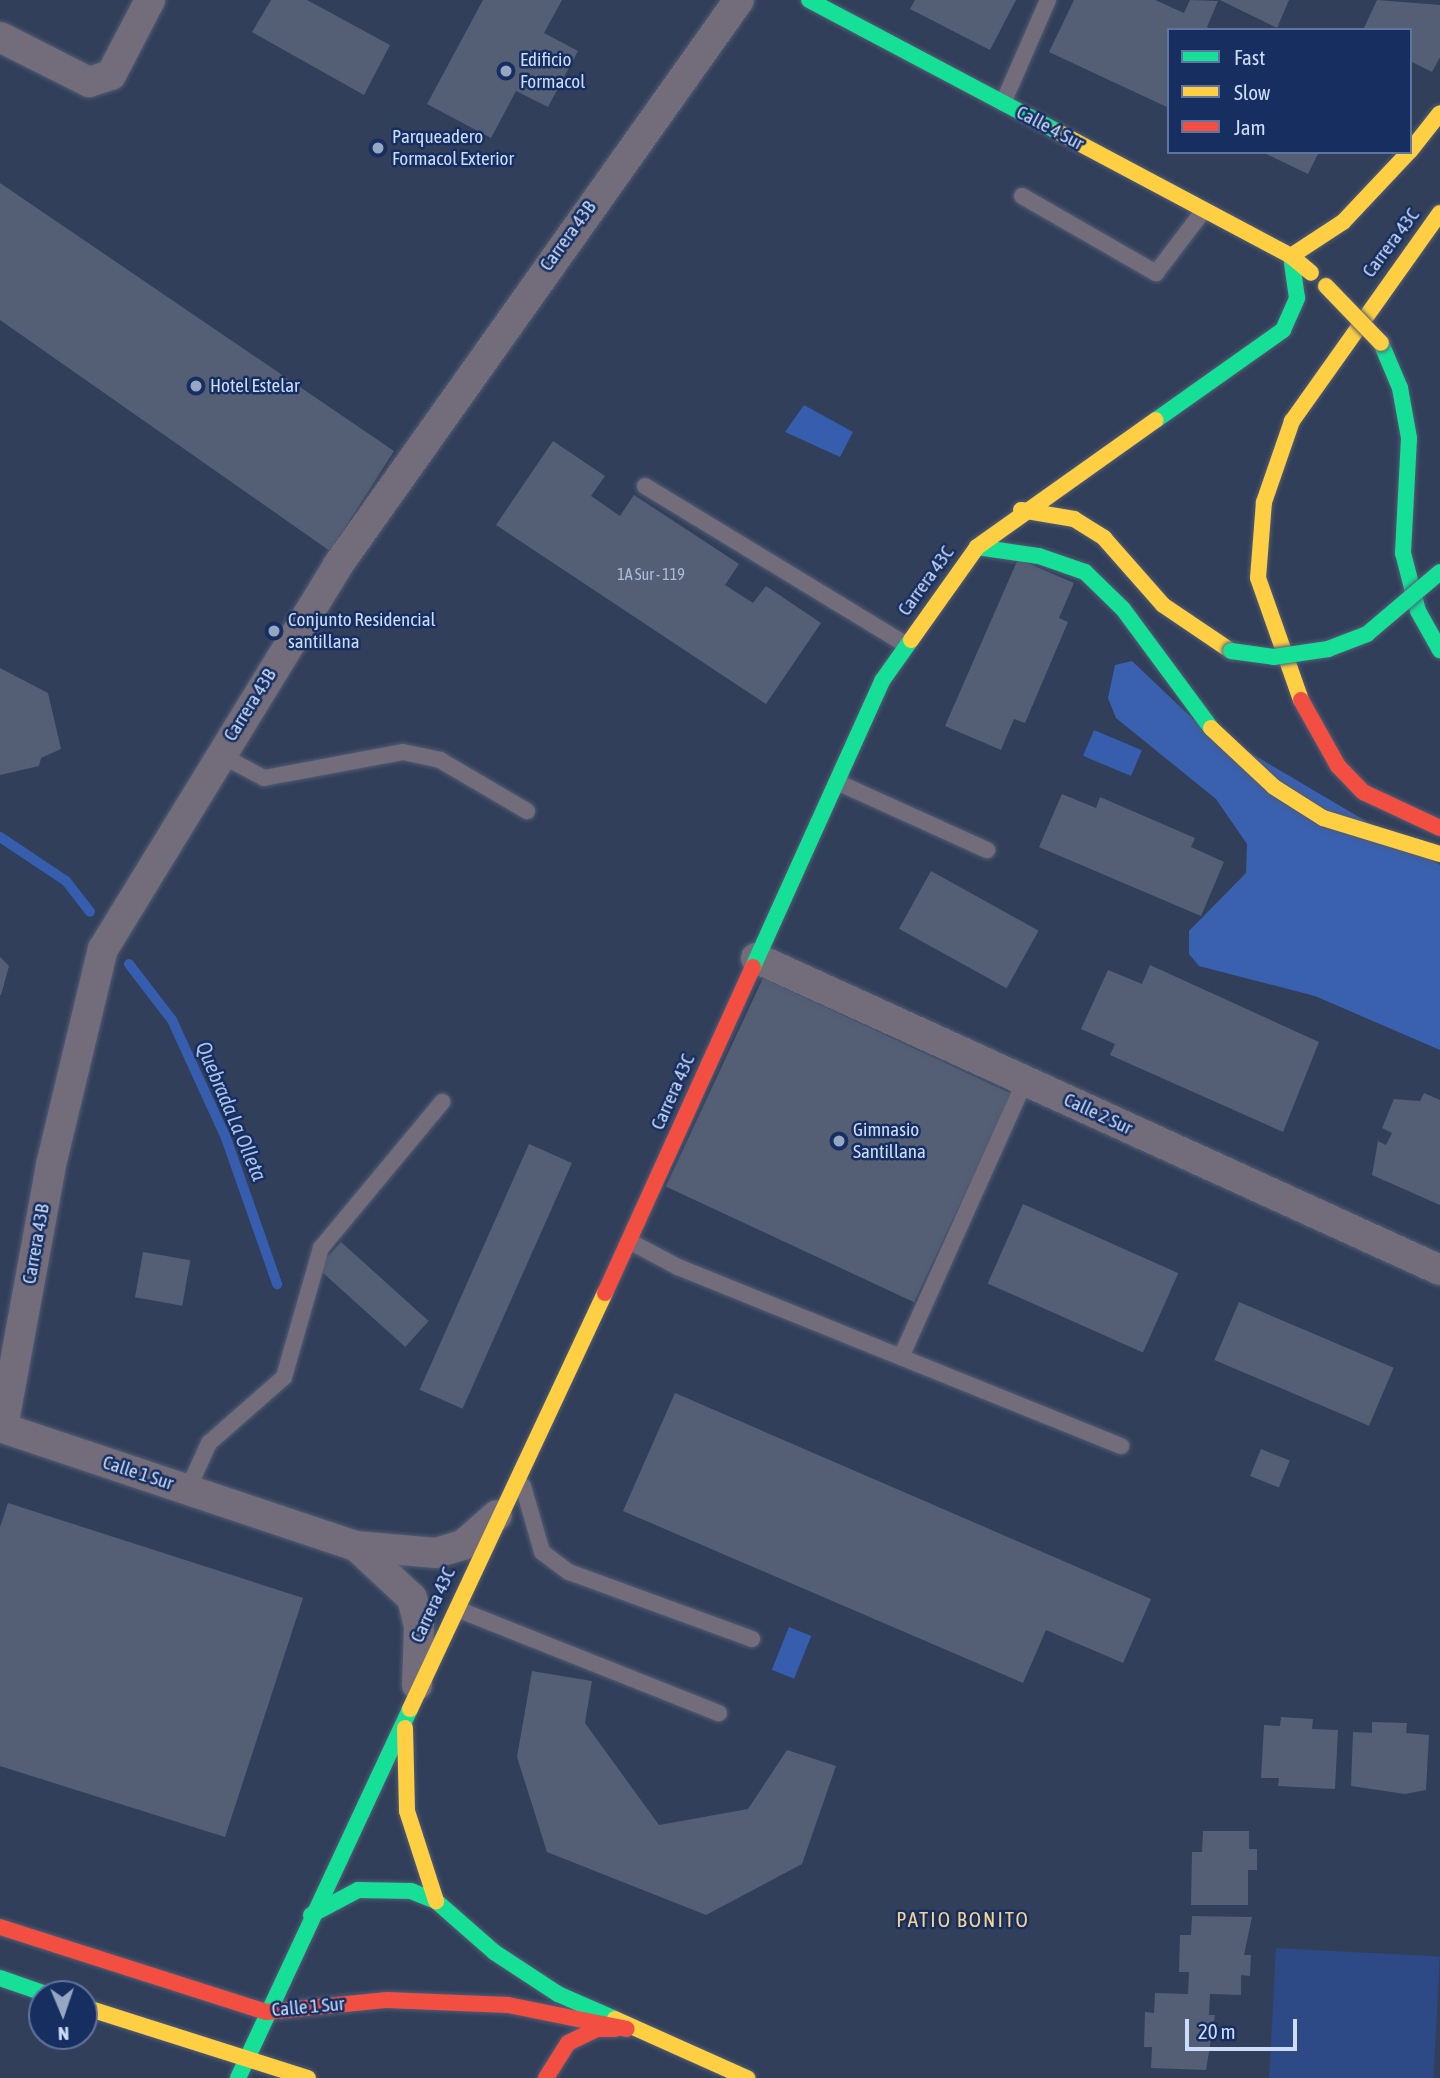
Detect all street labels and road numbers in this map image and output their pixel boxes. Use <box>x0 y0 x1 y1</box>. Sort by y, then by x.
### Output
street label: Calle 4 Sur <box>1013 101 1087 155</box>
street label: Carrera 43B <box>535 197 601 275</box>
street label: Carrera 43C <box>1358 204 1424 282</box>
street label: Carrera 43C <box>893 542 959 620</box>
street label: Carrera 43B <box>219 665 281 745</box>
street label: Carrera 43C <box>646 1051 700 1133</box>
street label: Calle 2 Sur <box>1060 1088 1136 1140</box>
street label: Carrera 43B <box>18 1202 54 1286</box>
street label: Calle 1 Sur <box>100 1451 176 1495</box>
street label: Carrera 43C <box>406 1564 460 1646</box>
street label: Calle 1 Sur <box>271 1992 345 2022</box>

